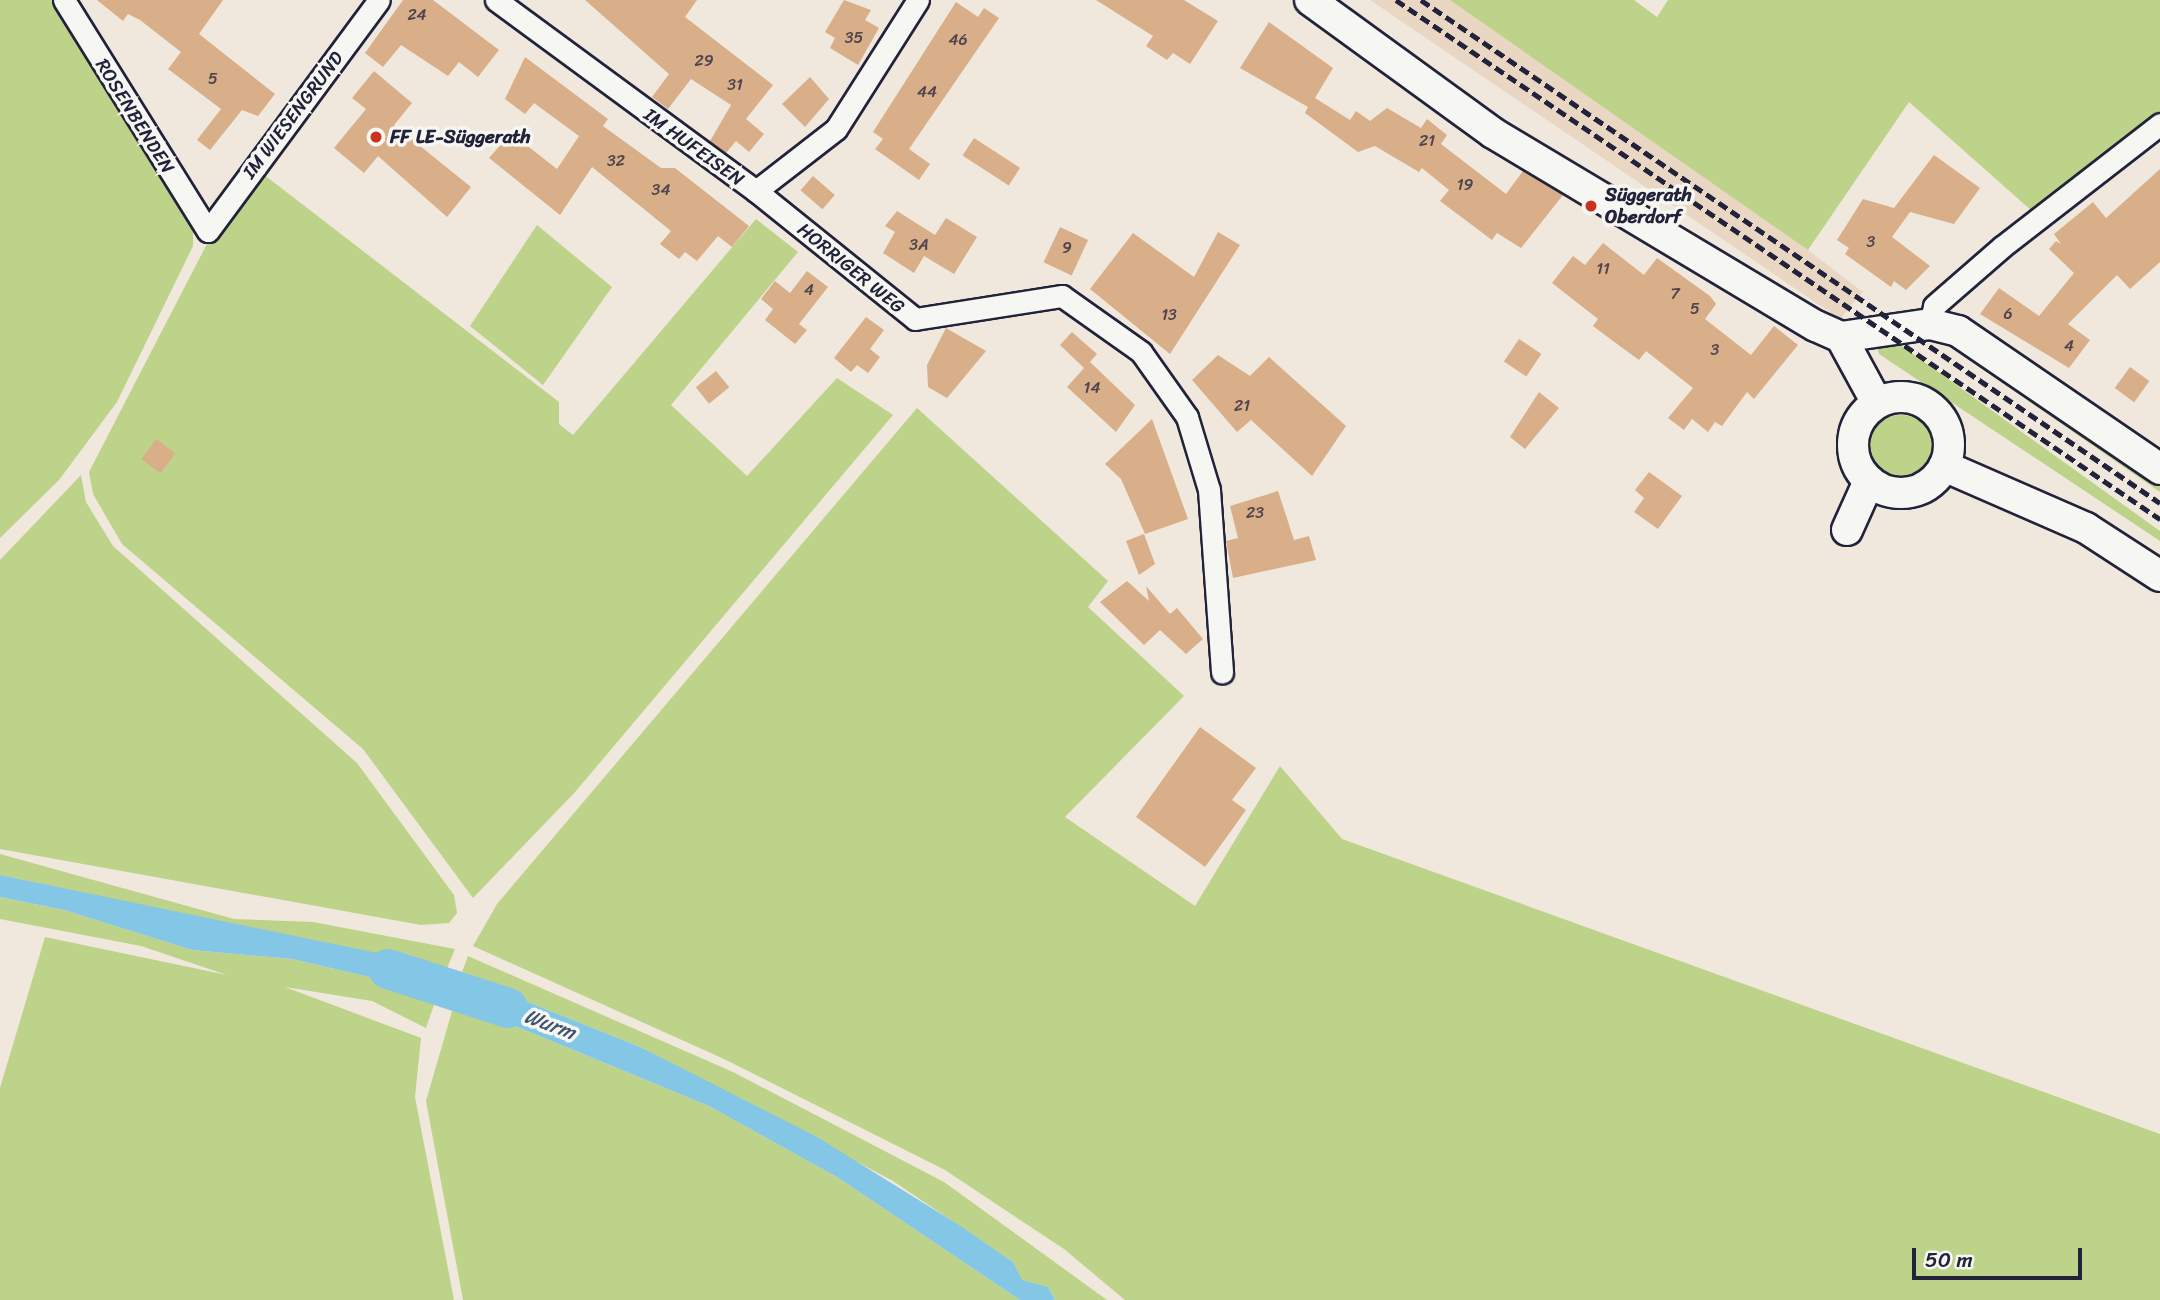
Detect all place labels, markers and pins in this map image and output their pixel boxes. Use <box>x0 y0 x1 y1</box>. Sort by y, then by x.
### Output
place label: FF LE-Süggerath <box>390 126 530 148</box>
marker: FF LE-Süggerath <box>368 129 384 145</box>
place label: Süggerath Oberdorf <box>1605 184 1692 228</box>
marker: Süggerath Oberdorf <box>1583 198 1599 214</box>

